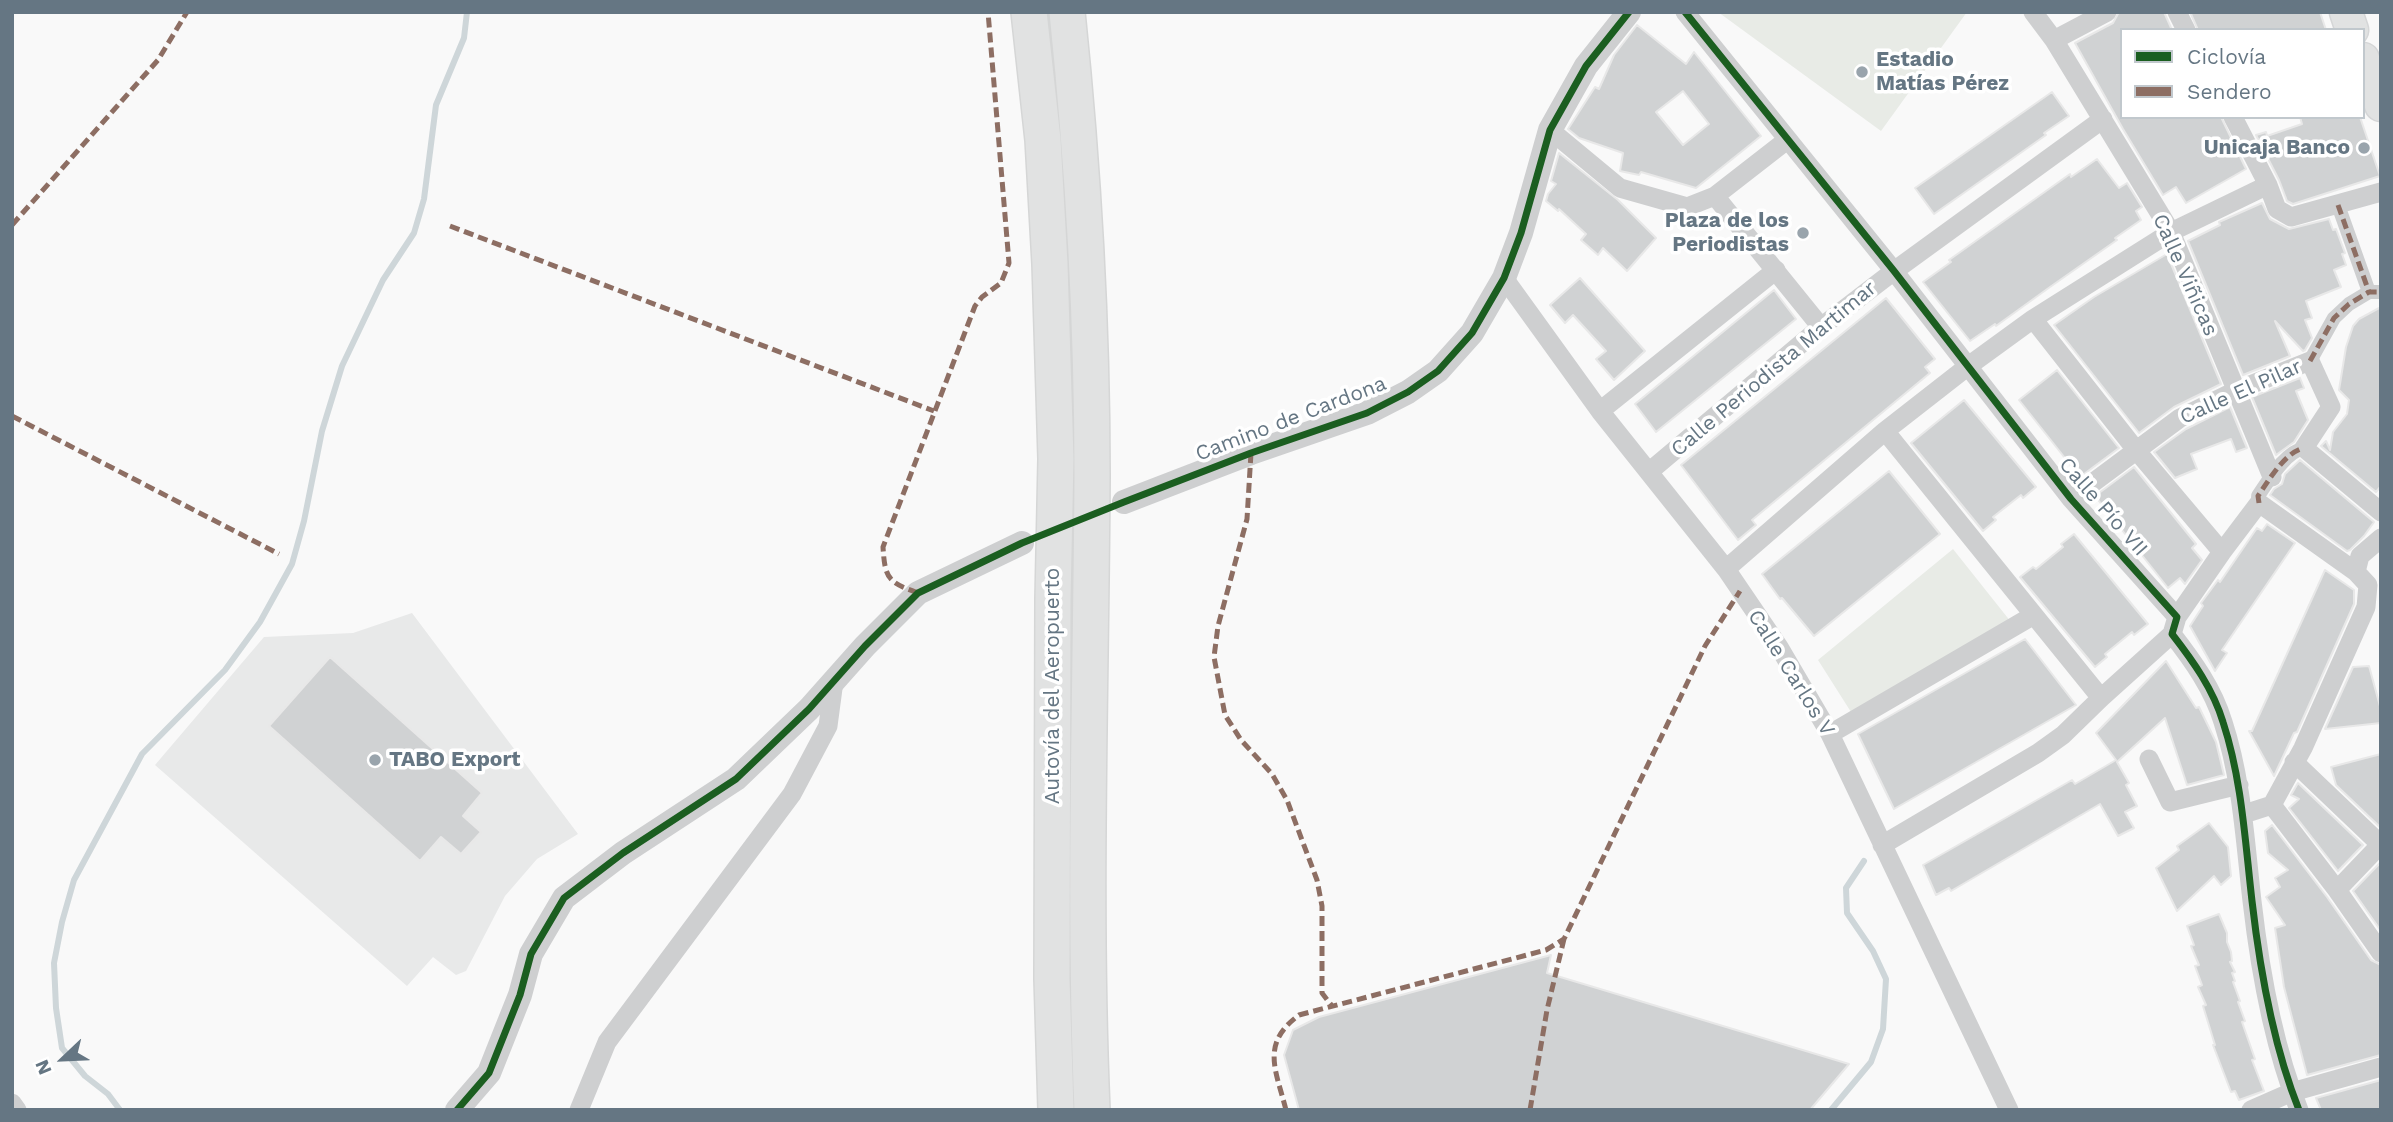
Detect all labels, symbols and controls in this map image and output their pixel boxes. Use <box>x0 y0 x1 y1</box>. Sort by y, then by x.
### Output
legend <box>2120 28 2365 119</box>
text: Ciclovía <box>2187 44 2266 69</box>
place label: Estadio Matías Pérez <box>1876 47 2009 97</box>
marker: Estadio Matías Pérez <box>1854 64 1870 80</box>
text: Sendero <box>2187 79 2272 104</box>
place label: Unicaja Banco <box>2204 135 2350 161</box>
marker: Unicaja Banco <box>2356 140 2372 156</box>
place label: Plaza de los Periodistas <box>1665 208 1789 258</box>
street label: Calle Viñicas <box>2147 210 2223 340</box>
marker: Plaza de los Periodistas <box>1795 225 1811 241</box>
street label: Calle Periodista Martimar <box>1666 276 1882 462</box>
street label: Calle El Pilar <box>2176 354 2306 430</box>
street label: Camino de Cardona <box>1192 371 1390 467</box>
street label: Calle Pío VII <box>2053 452 2153 562</box>
street label: Autovía del Aeropuerto <box>1040 568 1066 804</box>
street label: Calle Carlos V <box>1742 605 1840 741</box>
place label: TABO Export <box>389 747 520 773</box>
marker: TABO Export <box>367 752 383 768</box>
north arrow <box>28 1024 98 1094</box>
text: N <box>30 1056 57 1078</box>

